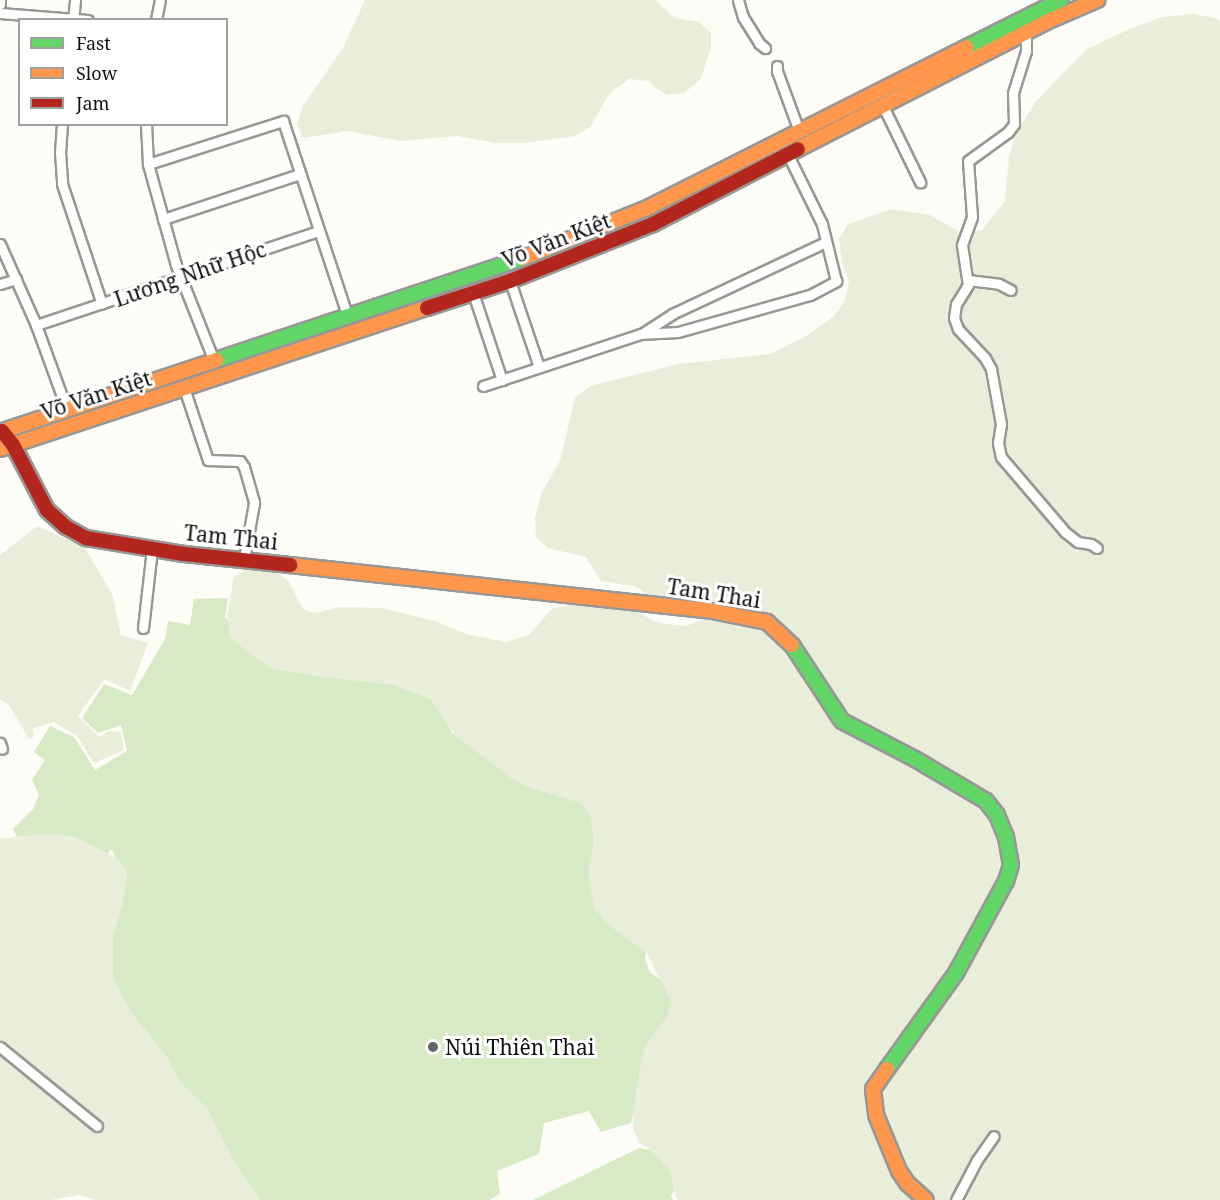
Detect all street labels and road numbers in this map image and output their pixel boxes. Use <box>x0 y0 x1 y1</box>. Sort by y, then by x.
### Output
street label: Võ Văn Kiệt <box>498 208 614 272</box>
street label: Lương Nhữ Hộc <box>111 236 269 312</box>
street label: Võ Văn Kiệt <box>38 365 154 425</box>
street label: Tam Thai <box>183 520 279 554</box>
street label: Tam Thai <box>666 573 762 613</box>

